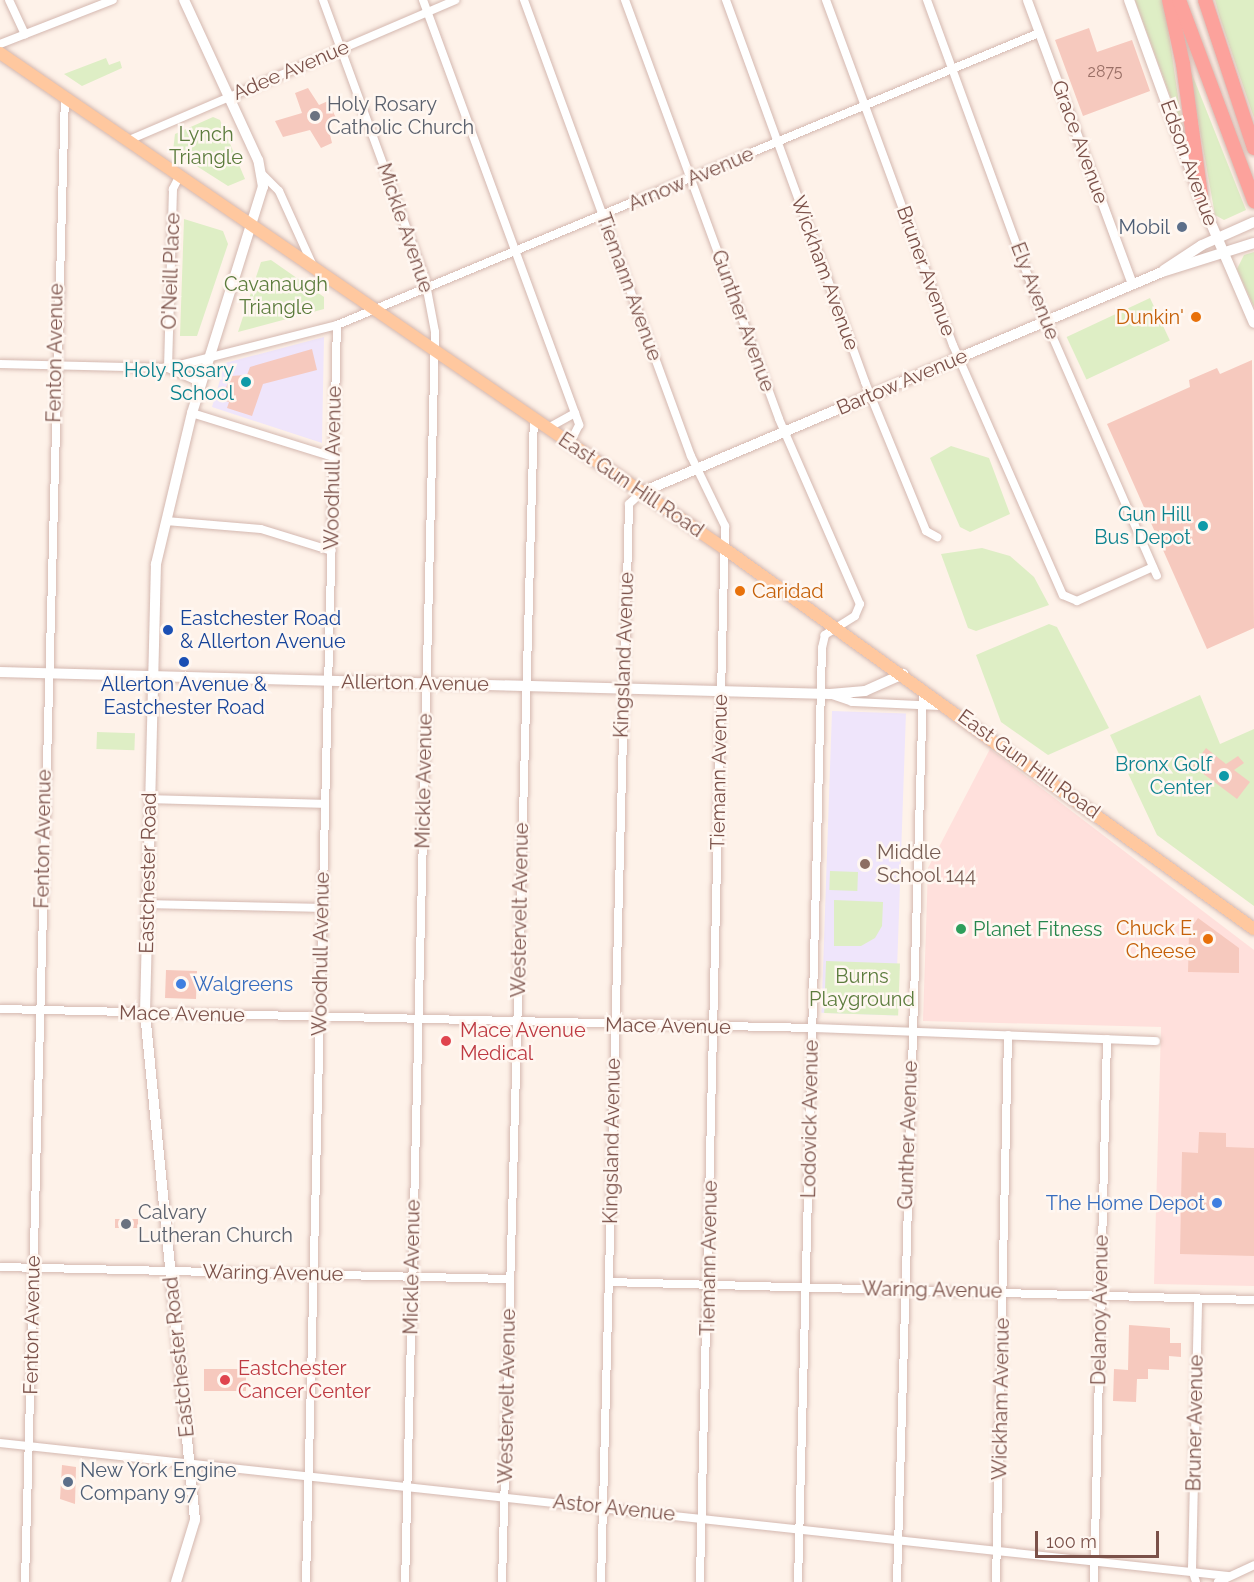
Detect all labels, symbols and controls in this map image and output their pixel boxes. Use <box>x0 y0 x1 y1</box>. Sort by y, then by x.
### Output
street label: Adee Avenue <box>229 35 353 105</box>
house number: 2875 <box>1088 62 1122 82</box>
street label: Grace Avenue <box>1046 77 1114 207</box>
place label: Holy Rosary Catholic Church <box>327 92 474 139</box>
street label: Edson Avenue <box>1155 96 1223 230</box>
marker: Holy Rosary Catholic Church <box>308 109 322 123</box>
park label: Lynch Triangle <box>169 122 243 169</box>
street label: Arnow Avenue <box>624 142 758 216</box>
street label: Mickle Avenue <box>372 160 438 296</box>
street label: Wickham Avenue <box>786 192 864 354</box>
street label: Bruner Avenue <box>891 202 961 340</box>
street label: Tiemann Avenue <box>591 210 667 364</box>
street label: O'Neill Place <box>157 212 185 330</box>
place label: Mobil <box>1119 215 1170 239</box>
marker: Mobil <box>1175 220 1189 234</box>
street label: Ely Avenue <box>1005 238 1065 344</box>
street label: Gunther Avenue <box>706 246 780 396</box>
park label: Cavanaugh Triangle <box>224 272 328 319</box>
street label: Fenton Avenue <box>42 283 68 423</box>
place label: Dunkin' <box>1116 305 1184 329</box>
marker: Dunkin' <box>1189 310 1203 324</box>
street label: Bartow Avenue <box>832 343 972 421</box>
place label: Holy Rosary School <box>123 358 234 405</box>
marker: Holy Rosary School <box>239 375 253 389</box>
street label: Woodhull Avenue <box>320 385 346 551</box>
street label: East Gun Hill Road <box>554 427 708 543</box>
place label: Gun Hill Bus Depot <box>1094 502 1191 549</box>
marker: Gun Hill Bus Depot <box>1196 519 1210 533</box>
street label: Kingsland Avenue <box>609 571 639 739</box>
place label: Caridad <box>752 579 824 603</box>
marker: Caridad <box>733 584 747 598</box>
place label: Eastchester Road & Allerton Avenue <box>180 606 347 653</box>
marker: Eastchester Road & Allerton Avenue <box>161 623 175 637</box>
marker: Allerton Avenue & Eastchester Road <box>177 655 191 669</box>
street label: Allerton Avenue <box>341 670 489 696</box>
place label: Allerton Avenue & Eastchester Road <box>101 672 267 719</box>
street label: Tiemann Avenue <box>706 694 732 850</box>
street label: East Gun Hill Road <box>953 704 1105 824</box>
street label: Mickle Avenue <box>411 713 437 849</box>
place label: Bronx Golf Center <box>1115 752 1212 799</box>
street label: Fenton Avenue <box>30 769 56 909</box>
marker: Bronx Golf Center <box>1217 769 1231 783</box>
street label: Eastchester Road <box>135 792 161 954</box>
street label: Westervelt Avenue <box>506 822 534 998</box>
place label: Middle School 144 <box>877 840 977 887</box>
marker: Middle School 144 <box>858 857 872 871</box>
street label: Woodhull Avenue <box>308 871 334 1037</box>
place label: Chuck E. Cheese <box>1116 916 1196 963</box>
place label: Planet Fitness <box>973 917 1102 941</box>
marker: Planet Fitness <box>954 922 968 936</box>
marker: Chuck E. Cheese <box>1201 932 1215 946</box>
park label: Burns Playground <box>809 965 915 1012</box>
place label: Walgreens <box>193 972 293 996</box>
marker: Walgreens <box>174 977 188 991</box>
street label: Mace Avenue <box>119 1001 245 1027</box>
street label: Mace Avenue <box>605 1013 731 1039</box>
place label: Mace Avenue Medical <box>460 1018 586 1065</box>
marker: Mace Avenue Medical <box>437 1032 455 1050</box>
street label: Lodovick Avenue <box>797 1039 823 1199</box>
street label: Kingsland Avenue <box>599 1057 625 1225</box>
street label: Gunther Avenue <box>893 1060 923 1210</box>
street label: Tiemann Avenue <box>696 1180 722 1336</box>
place label: The Home Depot <box>1046 1191 1205 1215</box>
marker: The Home Depot <box>1210 1196 1224 1210</box>
street label: Mickle Avenue <box>399 1199 425 1335</box>
place label: Calvary Lutheran Church <box>138 1200 293 1247</box>
marker: Calvary Lutheran Church <box>119 1217 133 1231</box>
street label: Delanoy Avenue <box>1087 1234 1113 1386</box>
street label: Fenton Avenue <box>19 1255 45 1395</box>
street label: Waring Avenue <box>202 1260 344 1286</box>
street label: Eastchester Road <box>159 1275 199 1439</box>
street label: Waring Avenue <box>861 1277 1003 1303</box>
street label: Westervelt Avenue <box>493 1308 521 1484</box>
street label: Wickham Avenue <box>988 1317 1014 1481</box>
street label: Bruner Avenue <box>1182 1354 1208 1492</box>
place label: Eastchester Cancer Center <box>238 1356 371 1403</box>
marker: Eastchester Cancer Center <box>216 1371 234 1389</box>
place label: New York Engine Company 97 <box>80 1458 238 1505</box>
marker: New York Engine Company 97 <box>61 1475 75 1489</box>
street label: Astor Avenue <box>551 1490 677 1526</box>
scale bar <box>1038 1519 1162 1557</box>
text: 100 m <box>1046 1531 1097 1552</box>

